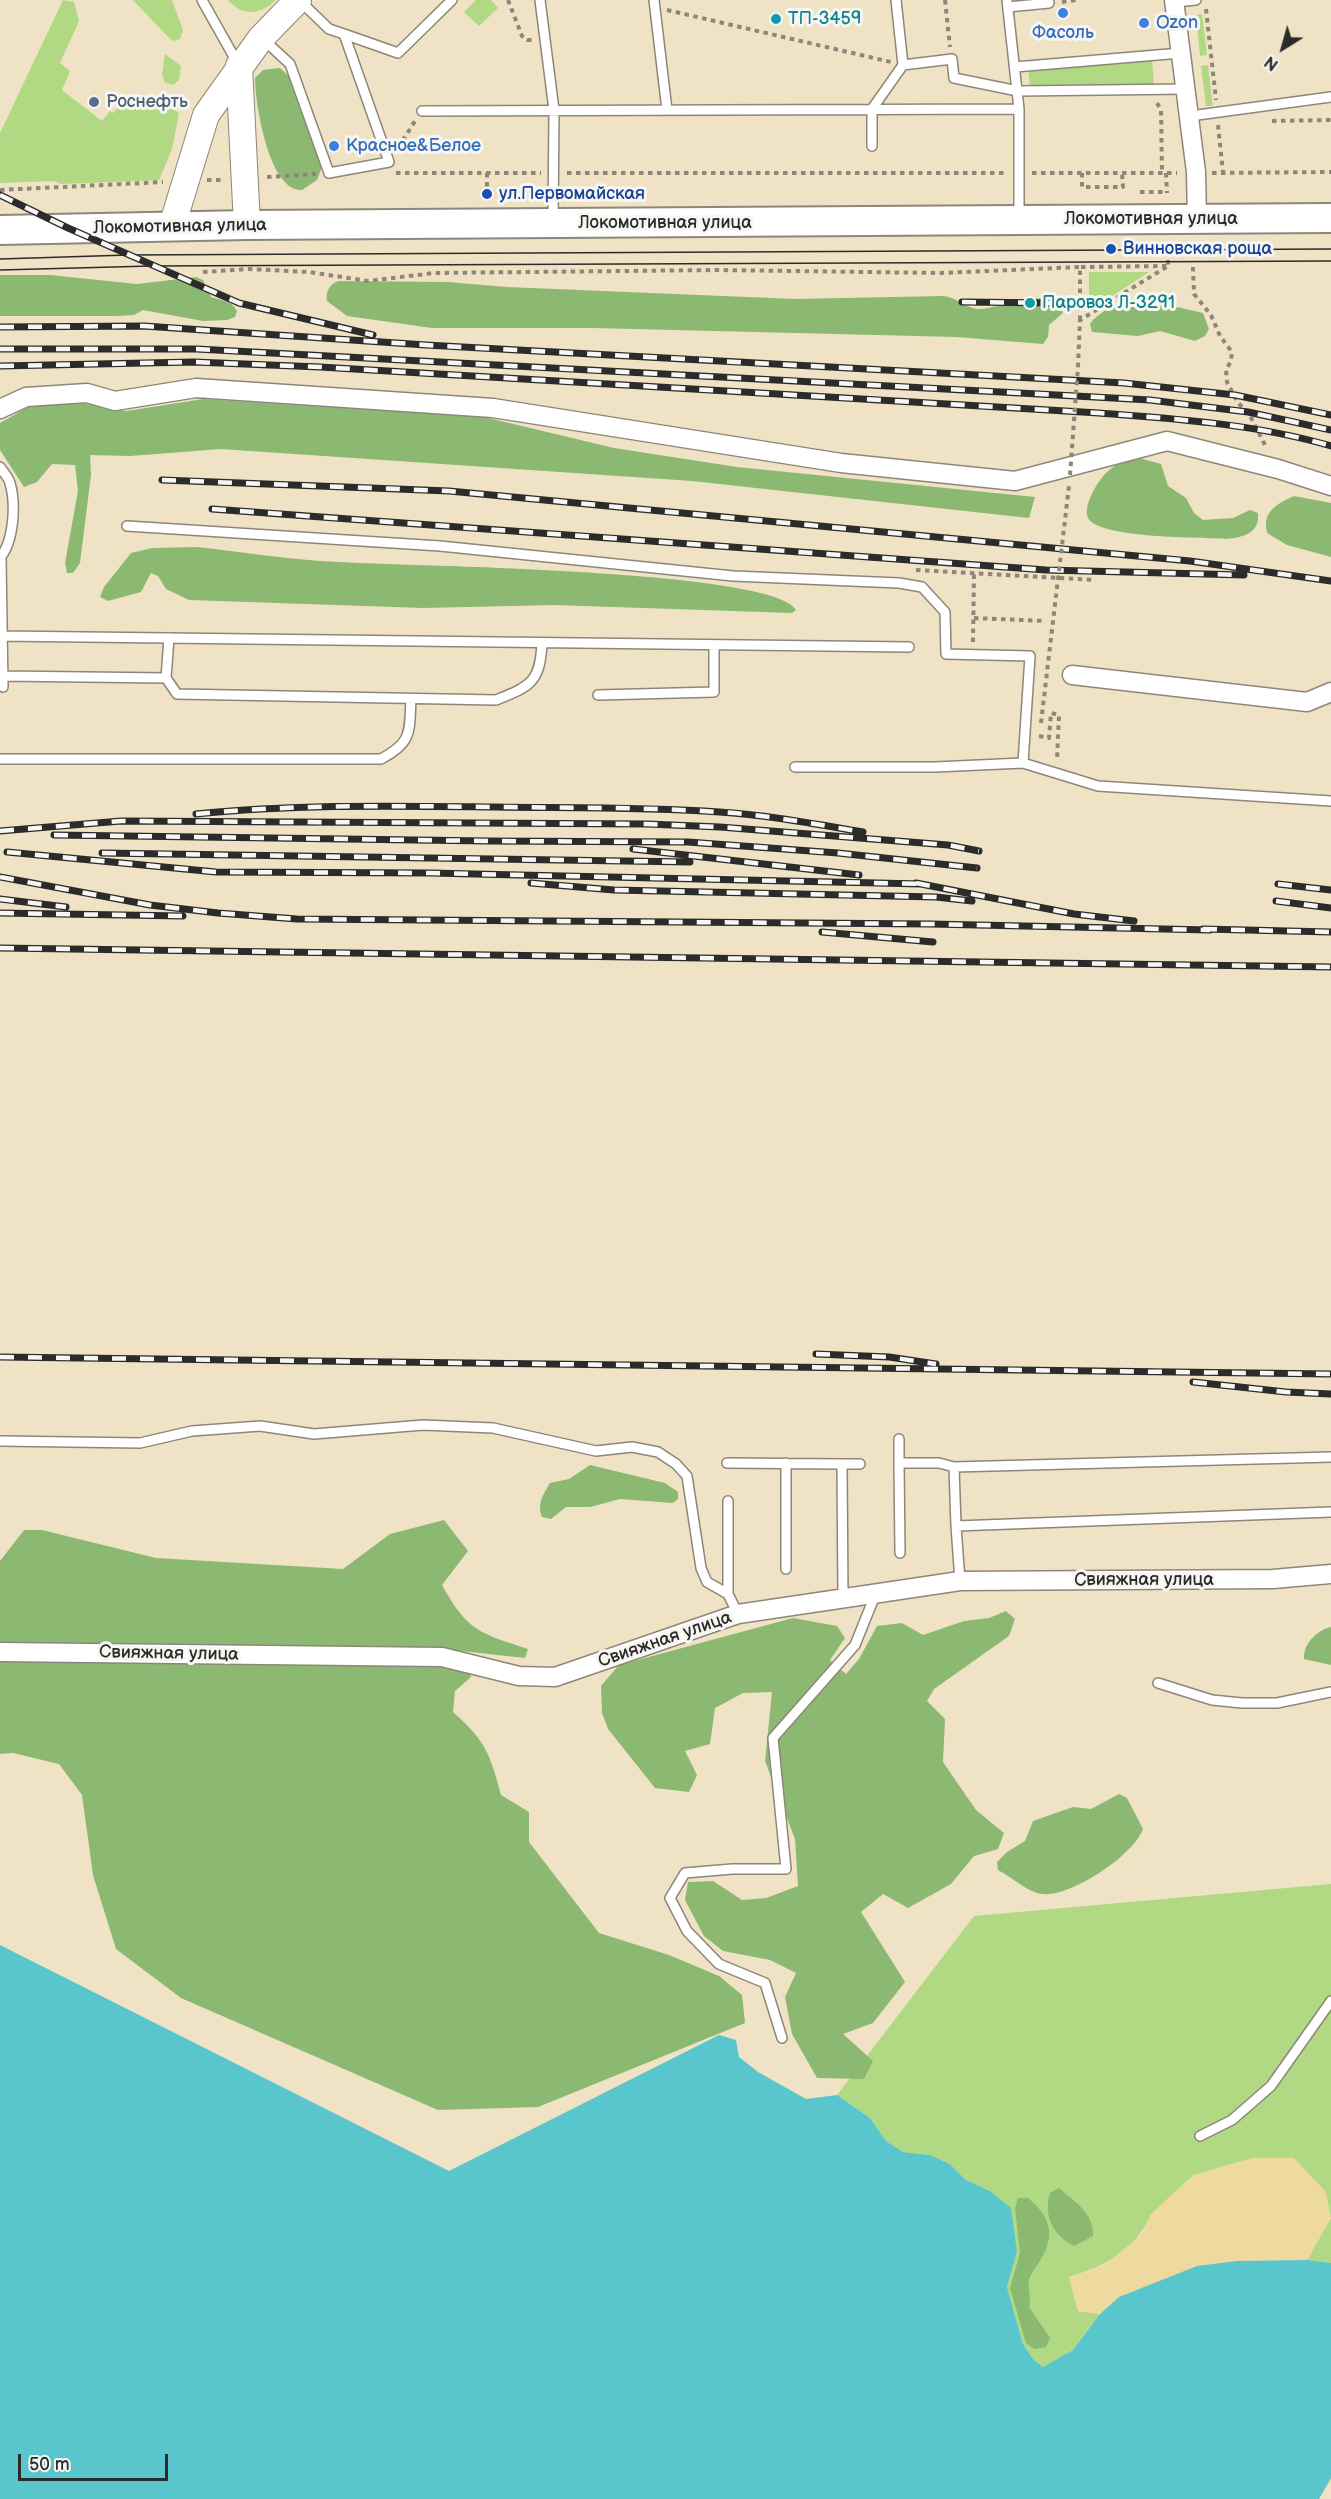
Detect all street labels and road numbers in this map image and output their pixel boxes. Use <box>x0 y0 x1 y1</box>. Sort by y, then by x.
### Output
street label: Локомотивная улица <box>1064 208 1238 230</box>
street label: Локомотивная улица <box>578 212 752 234</box>
street label: Локомотивная улица <box>93 215 267 239</box>
street label: Свияжная улица <box>1074 1569 1214 1591</box>
street label: Свияжная улица <box>595 1607 735 1673</box>
street label: Свияжная улица <box>99 1642 239 1666</box>

